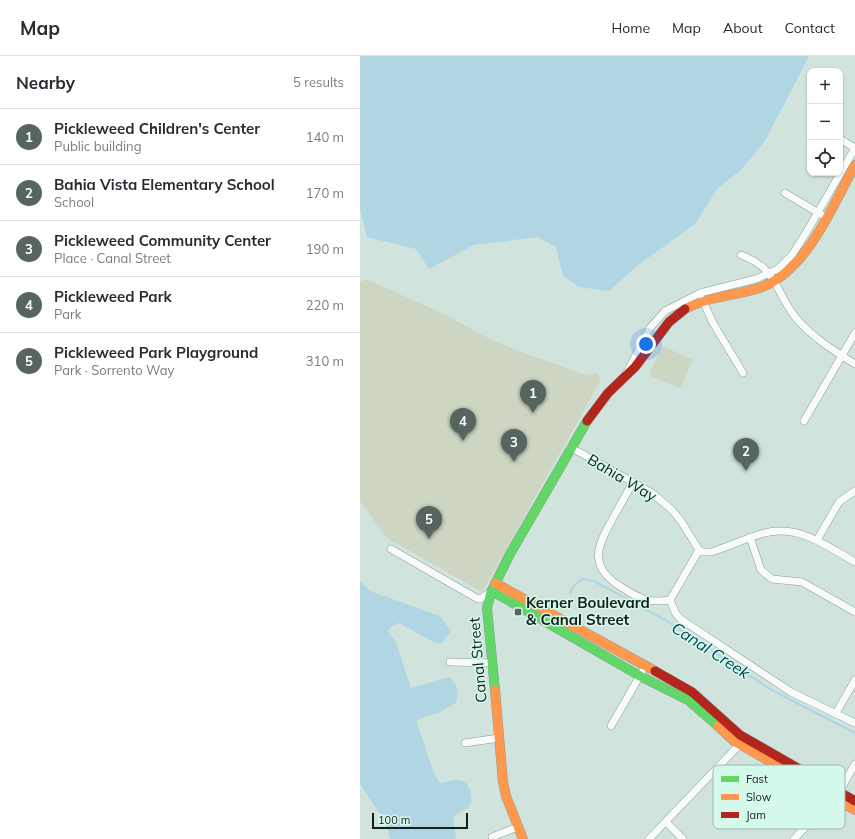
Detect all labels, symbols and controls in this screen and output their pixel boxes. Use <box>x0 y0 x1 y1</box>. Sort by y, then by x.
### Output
text: Map <box>20 16 60 40</box>
text: Home <box>611 19 650 37</box>
text: Map <box>672 19 701 37</box>
text: About <box>723 19 763 37</box>
text: Contact <box>785 19 835 37</box>
map controls <box>807 68 843 176</box>
button: + <box>807 68 843 104</box>
text: Nearby <box>16 72 75 93</box>
text: 5 results <box>293 74 344 90</box>
button: − <box>807 104 843 140</box>
text: Pickleweed Children's Center <box>54 119 260 138</box>
text: 1 <box>25 129 33 145</box>
text: 140 m <box>306 129 344 145</box>
text: Public building <box>54 138 142 154</box>
button: locate <box>807 140 843 176</box>
text: Bahia Vista Elementary School <box>54 175 275 194</box>
text: 2 <box>25 185 33 201</box>
text: 170 m <box>306 185 344 201</box>
text: School <box>54 194 94 210</box>
text: Pickleweed Community Center <box>54 231 271 250</box>
text: 3 <box>25 241 33 257</box>
text: 190 m <box>306 241 344 257</box>
text: Place · Canal Street <box>54 250 171 266</box>
text: Pickleweed Park <box>54 287 172 306</box>
text: 4 <box>25 297 33 313</box>
text: 220 m <box>306 297 344 313</box>
text: Park <box>54 306 81 322</box>
your location <box>636 334 656 354</box>
text: Pickleweed Park Playground <box>54 343 258 362</box>
text: 5 <box>25 353 33 369</box>
text: 310 m <box>306 353 344 369</box>
text: Park · Sorrento Way <box>54 362 174 378</box>
pin: 1 <box>520 380 546 413</box>
pin: 4 <box>450 408 476 441</box>
pin: 3 <box>501 429 527 462</box>
pin: 2 <box>733 438 759 471</box>
street label: Bahia Way <box>584 450 660 506</box>
pin: 5 <box>416 506 442 539</box>
place label: Kerner Boulevard & Canal Street <box>526 593 650 629</box>
marker: Kerner Boulevard & Canal Street <box>513 607 523 617</box>
street label: Canal Street <box>464 616 491 704</box>
water label: Canal Creek <box>668 617 755 683</box>
legend <box>713 765 845 829</box>
text: Fast <box>746 772 768 786</box>
text: Slow <box>746 790 772 804</box>
text: Jam <box>746 808 766 822</box>
scale bar <box>372 811 468 830</box>
text: 100 m <box>378 813 410 827</box>

